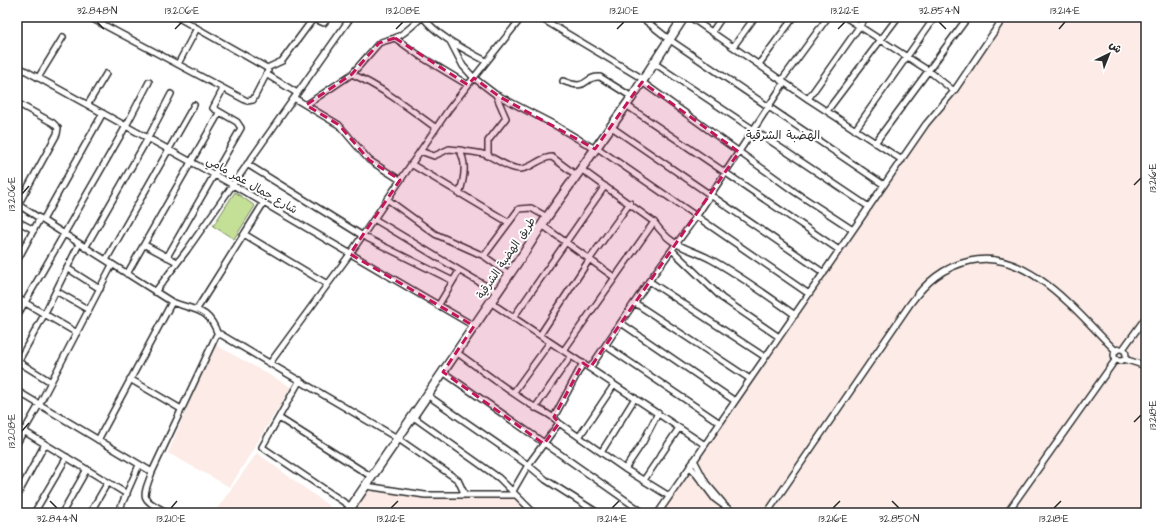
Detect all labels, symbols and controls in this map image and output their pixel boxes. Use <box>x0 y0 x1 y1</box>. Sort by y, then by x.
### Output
text: 32.848°N <box>77 4 117 18</box>
text: 13.206°E <box>165 4 199 18</box>
text: 13.208°E <box>386 4 420 18</box>
text: 13.210°E <box>609 4 639 18</box>
text: 13.212°E <box>831 4 859 18</box>
text: 32.854°N <box>918 4 960 18</box>
text: 13.214°E <box>1050 4 1080 18</box>
north arrow <box>1089 34 1129 74</box>
text: ش <box>1106 37 1125 57</box>
district label: الهضبة الشرقية <box>746 127 820 144</box>
street label: شارع جمال عمر مامي <box>202 153 300 220</box>
text: 13.216°E <box>1146 163 1160 193</box>
text: 13.206°E <box>5 177 19 211</box>
street label: طريق الهضبة الشرقية <box>473 214 539 302</box>
text: 13.218°E <box>1146 400 1160 430</box>
text: 13.208°E <box>5 414 19 448</box>
text: 32.844°N <box>37 512 77 526</box>
text: 13.210°E <box>156 512 186 526</box>
text: 13.212°E <box>377 512 405 526</box>
text: 13.214°E <box>597 512 627 526</box>
text: 13.216°E <box>818 512 848 526</box>
text: 32.850°N <box>879 512 919 526</box>
text: 13.218°E <box>1039 512 1069 526</box>

